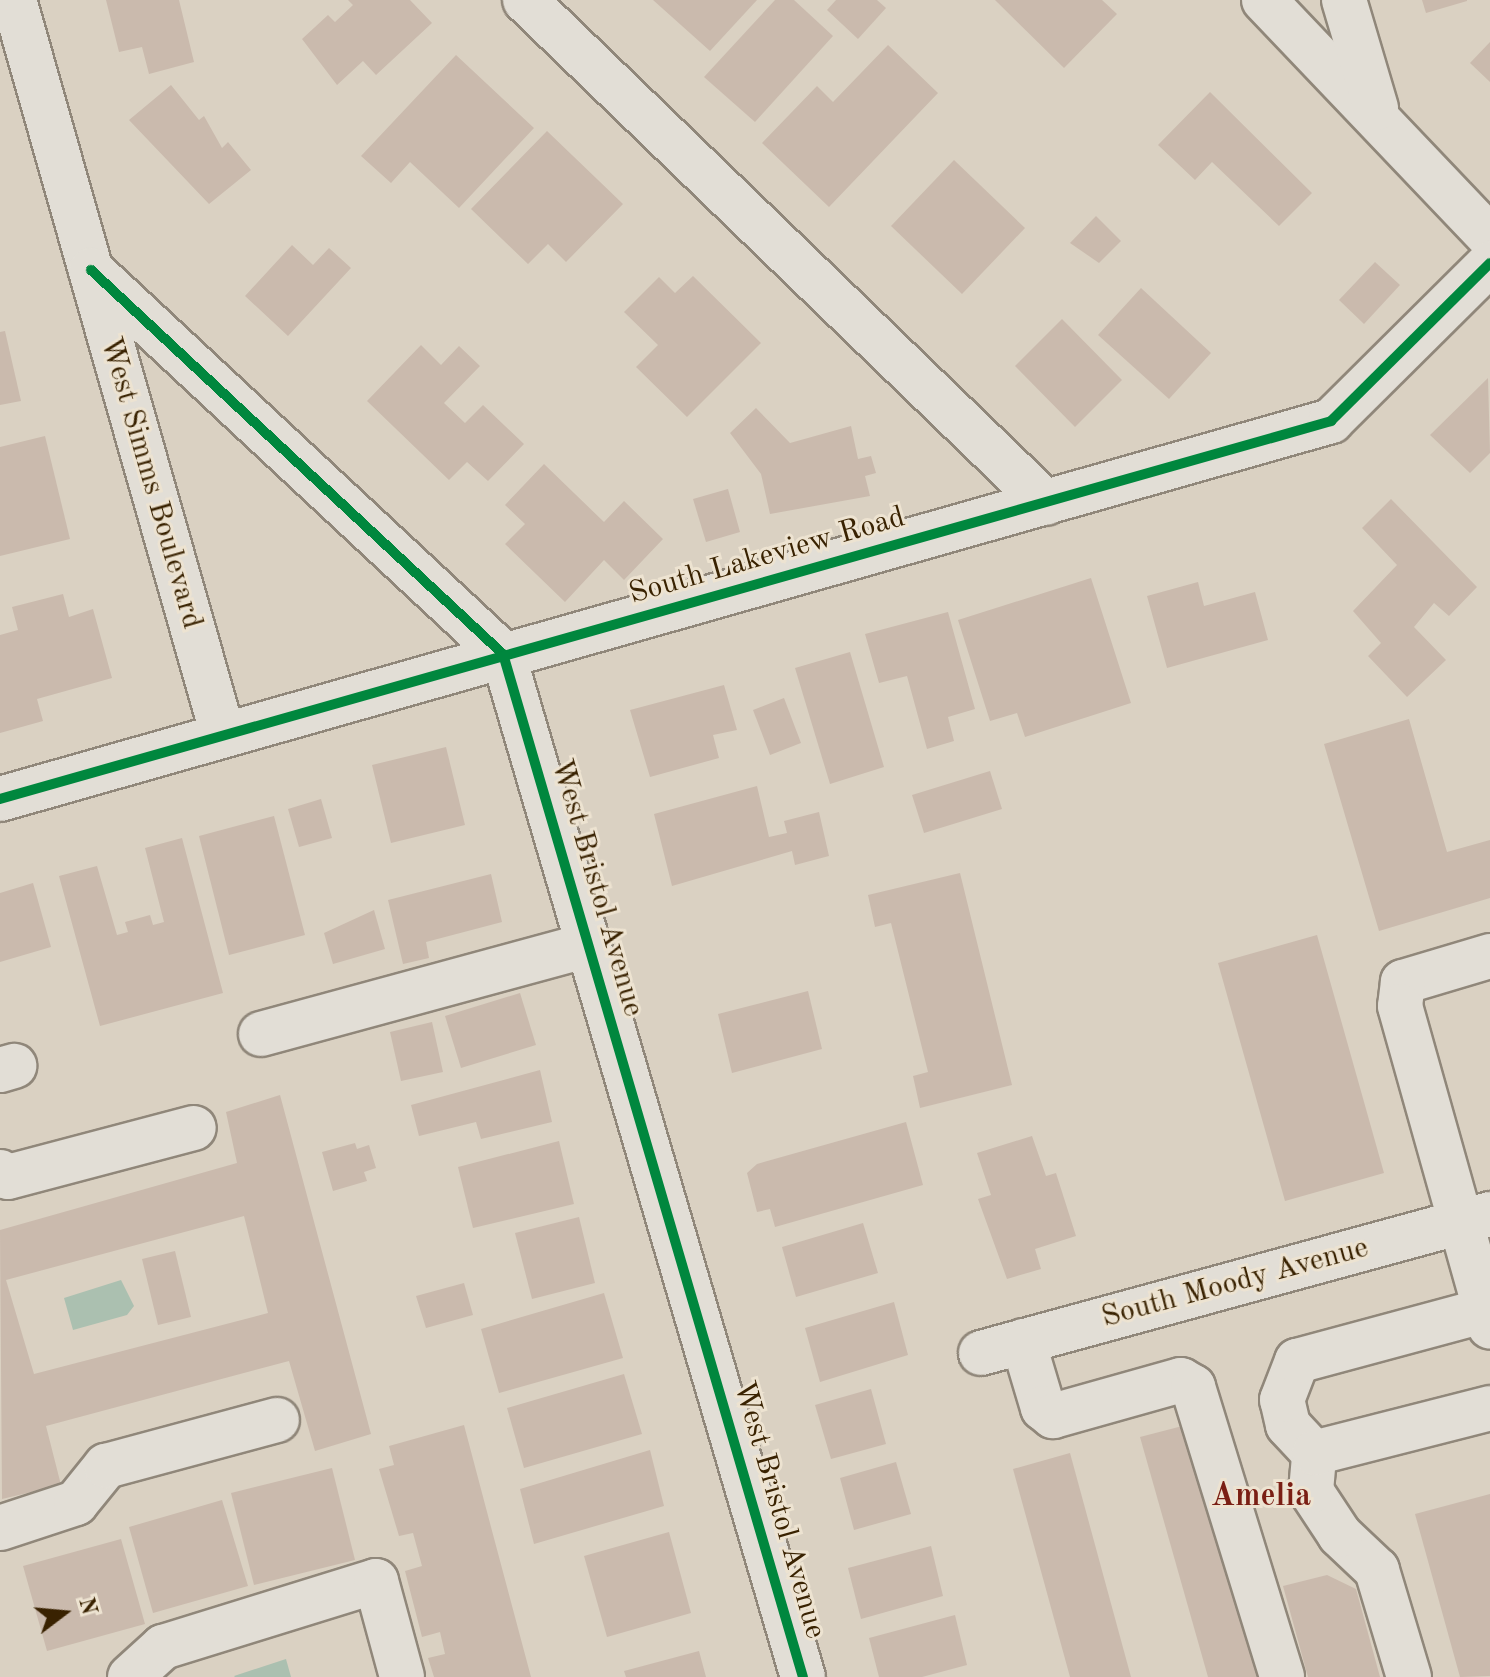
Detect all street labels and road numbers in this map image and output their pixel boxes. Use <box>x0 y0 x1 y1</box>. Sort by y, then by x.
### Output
street label: West Simms Boulevard <box>92 333 210 633</box>
street label: South Lakeview Road <box>625 499 909 613</box>
street label: West Bristol Avenue <box>543 755 651 1021</box>
street label: South Moody Avenue <box>1098 1230 1372 1336</box>
street label: West Bristol Avenue <box>725 1377 833 1643</box>

